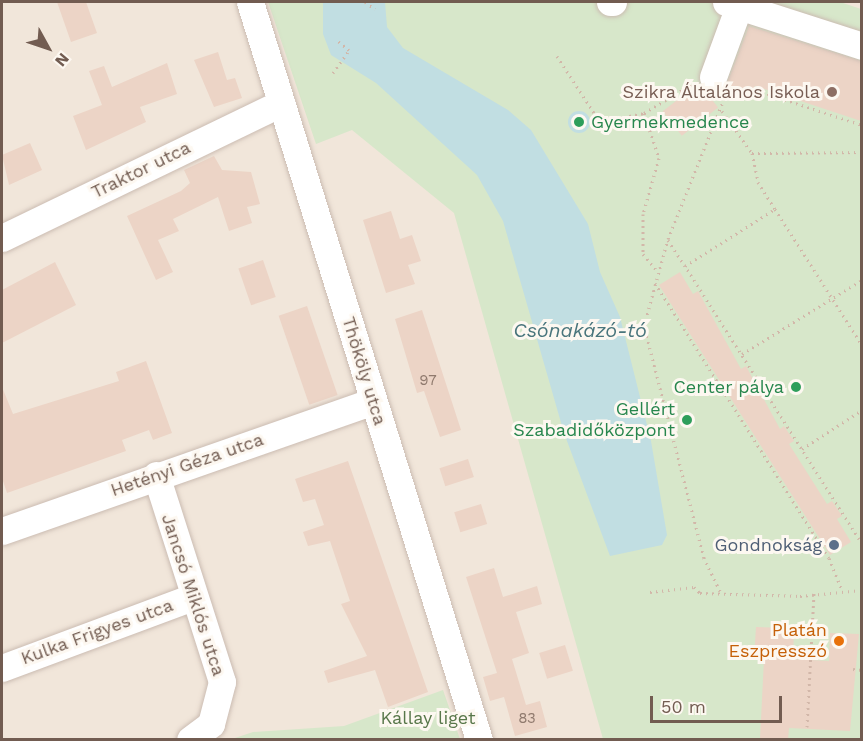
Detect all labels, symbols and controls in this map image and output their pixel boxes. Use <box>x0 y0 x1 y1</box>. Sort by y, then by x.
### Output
north arrow <box>18 18 78 78</box>
text: N <box>51 49 73 71</box>
place label: Szikra Általános Iskola <box>621 81 820 103</box>
marker: Szikra Általános Iskola <box>825 85 839 99</box>
place label: Gyermekmedence <box>591 111 749 133</box>
marker: Gyermekmedence <box>572 115 586 129</box>
street label: Traktor utca <box>88 137 194 203</box>
street label: Thököly utca <box>337 314 391 428</box>
water label: Csónakázó-tó <box>513 318 647 342</box>
house number: 97 <box>419 372 437 390</box>
place label: Center pálya <box>673 376 784 398</box>
marker: Center pálya <box>789 380 803 394</box>
place label: Gellért Szabadidőközpont <box>513 399 675 442</box>
marker: Gellért Szabadidőközpont <box>680 413 694 427</box>
street label: Hetényi Géza utca <box>108 429 266 501</box>
street label: Jancsó Miklós utca <box>157 511 229 679</box>
place label: Gondnokság <box>715 534 822 556</box>
marker: Gondnokság <box>827 538 841 552</box>
street label: Kulka Frigyes utca <box>18 594 176 670</box>
place label: Platán Eszpresszó <box>728 620 827 662</box>
marker: Platán Eszpresszó <box>832 634 846 648</box>
scale bar <box>653 684 785 722</box>
text: 50 m <box>661 696 706 717</box>
park label: Kállay liget <box>380 707 476 729</box>
house number: 83 <box>518 710 536 728</box>

